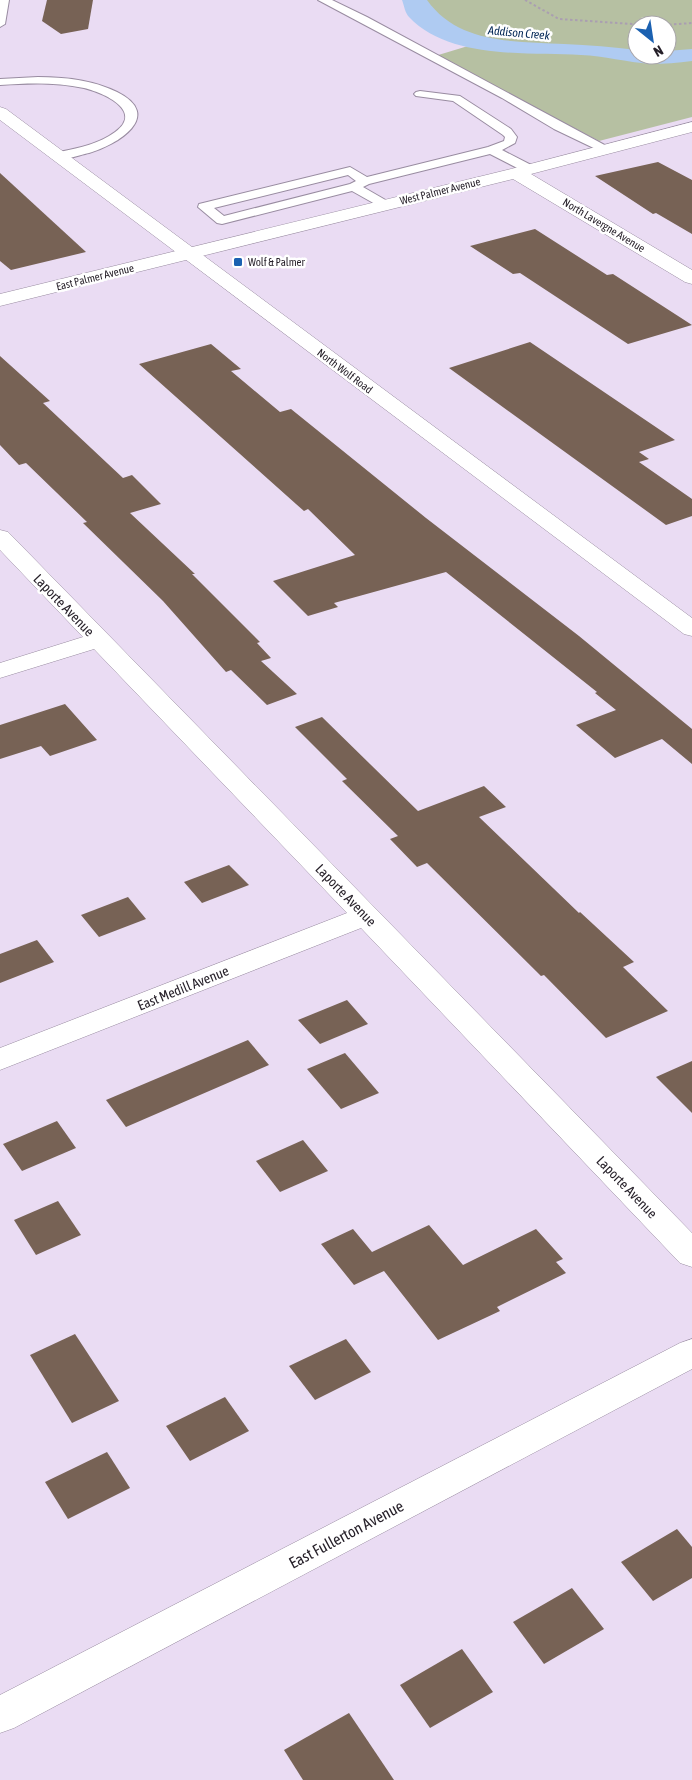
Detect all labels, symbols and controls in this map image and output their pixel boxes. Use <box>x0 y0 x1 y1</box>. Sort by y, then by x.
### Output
north arrow <box>627 15 677 65</box>
water label: Addison Creek <box>487 23 551 43</box>
text: N <box>651 42 666 60</box>
street label: West Palmer Avenue <box>399 175 481 207</box>
street label: North Lavergne Avenue <box>561 196 647 254</box>
marker: Wolf & Palmer <box>232 256 244 268</box>
place label: Wolf & Palmer <box>248 256 306 268</box>
street label: East Palmer Avenue <box>55 262 135 292</box>
street label: North Wolf Road <box>315 346 375 396</box>
street label: Laporte Avenue <box>30 571 98 639</box>
street label: Laporte Avenue <box>312 861 380 929</box>
street label: East Medill Avenue <box>135 962 231 1014</box>
street label: Laporte Avenue <box>593 1153 661 1221</box>
street label: East Fullerton Avenue <box>286 1496 406 1572</box>

